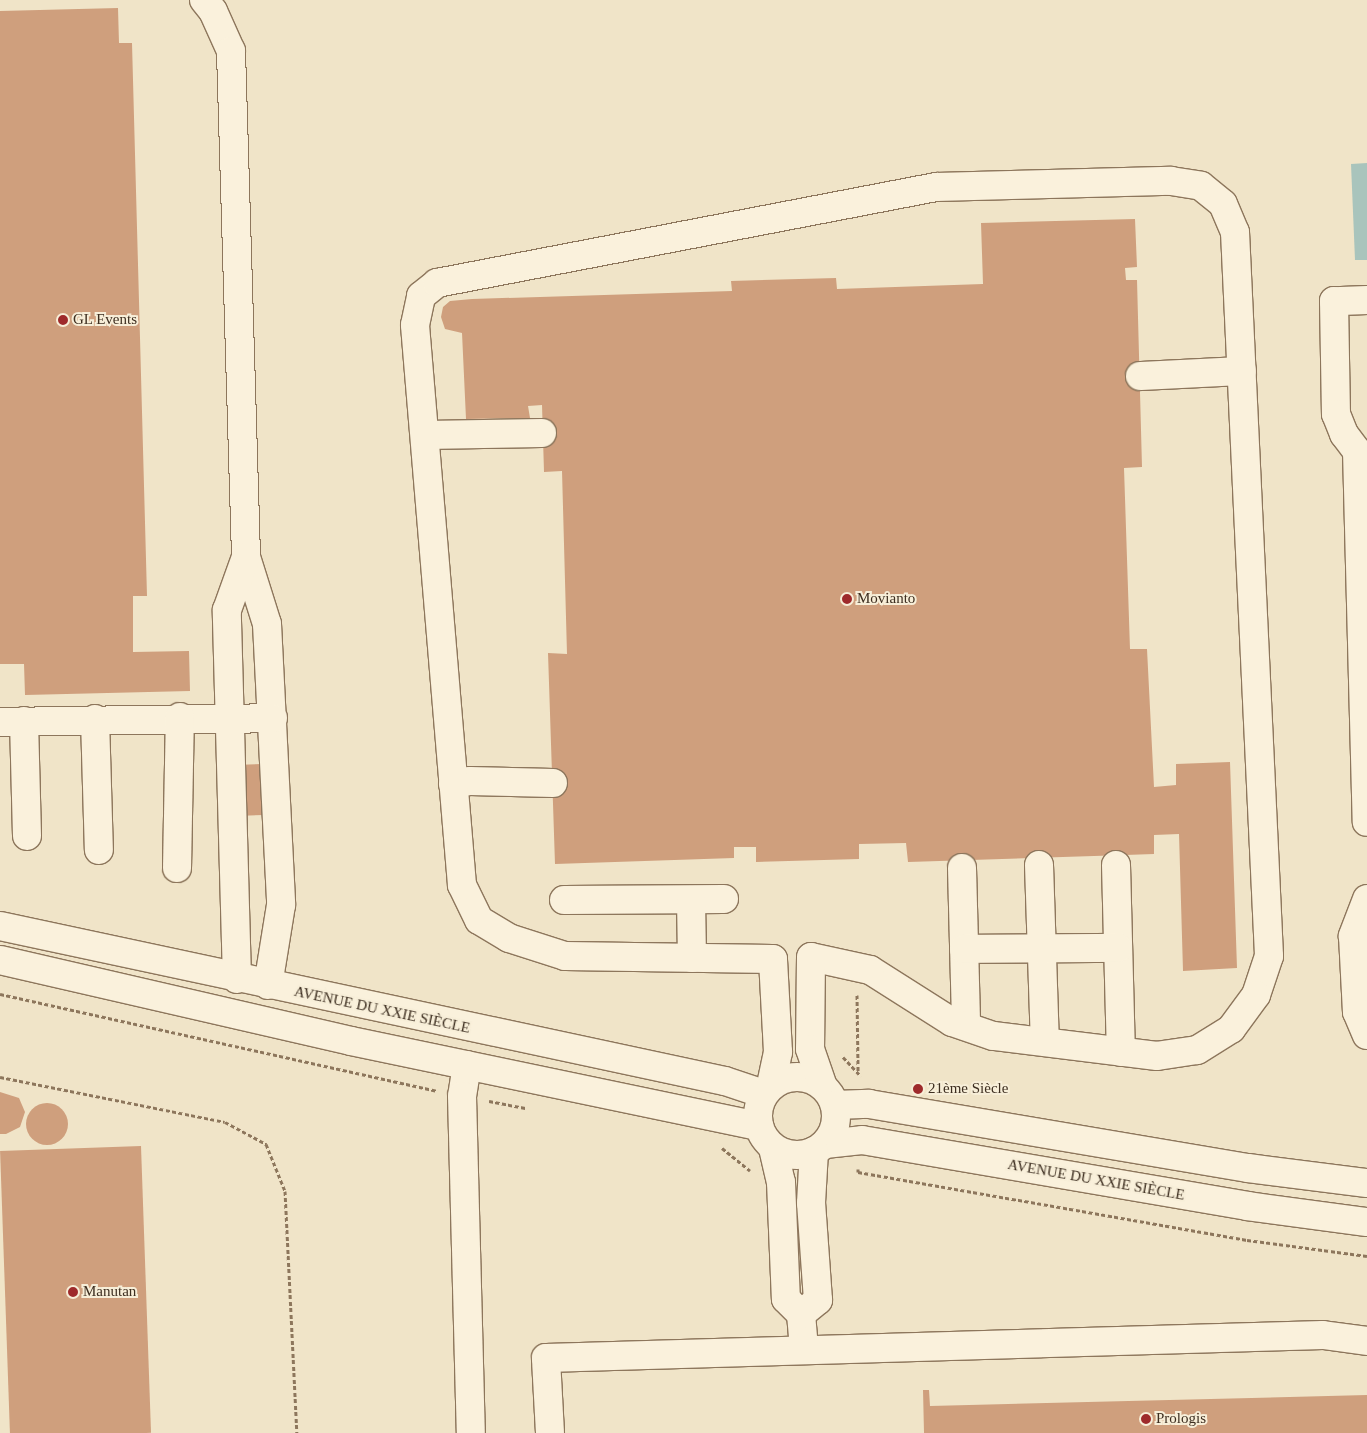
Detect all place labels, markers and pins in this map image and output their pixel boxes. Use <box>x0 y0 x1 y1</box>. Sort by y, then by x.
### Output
place label: GL Events <box>73 311 138 329</box>
marker: GL Events <box>57 314 69 326</box>
place label: Movianto <box>857 590 915 608</box>
marker: Movianto <box>841 593 853 605</box>
place label: 21ème Siècle <box>928 1080 1008 1098</box>
marker: 21ème Siècle <box>912 1083 924 1095</box>
place label: Manutan <box>83 1283 136 1301</box>
marker: Manutan <box>67 1286 79 1298</box>
place label: Prologis <box>1156 1410 1206 1428</box>
marker: Prologis <box>1140 1413 1152 1425</box>

